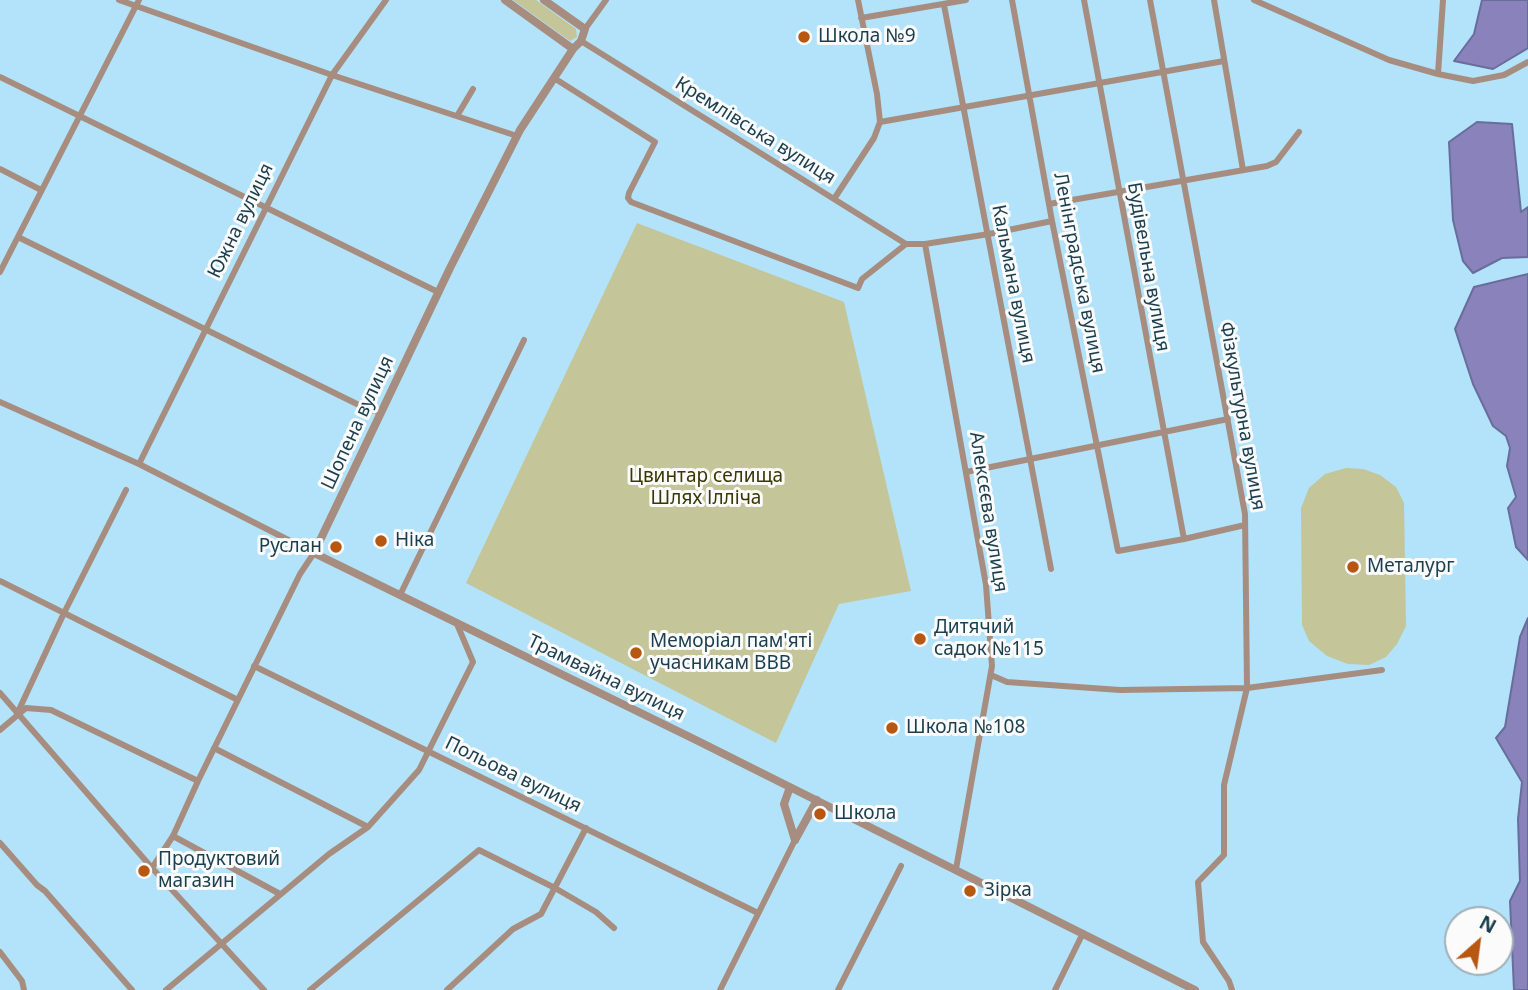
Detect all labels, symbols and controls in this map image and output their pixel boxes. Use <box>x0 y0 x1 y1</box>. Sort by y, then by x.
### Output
place label: Школа №9 <box>818 26 916 48</box>
marker: Школа №9 <box>796 29 812 45</box>
street label: Кремлівська вулиця <box>671 72 839 190</box>
street label: Южна вулиця <box>203 160 279 282</box>
street label: Ленінградська вулиця <box>1048 171 1110 375</box>
street label: Будівельна вулиця <box>1122 181 1174 353</box>
street label: Кальмана вулиця <box>986 203 1040 365</box>
street label: Фiзкультурна вулиця <box>1214 320 1270 512</box>
street label: Шопена вулиця <box>317 353 399 493</box>
street label: Алексєєва вулиця <box>964 430 1012 594</box>
park label: Цвинтар селища Шлях Ілліча <box>629 466 783 510</box>
place label: Ніка <box>395 530 434 552</box>
marker: Ніка <box>373 533 389 549</box>
place label: Руслан <box>259 536 322 558</box>
marker: Руслан <box>328 539 344 555</box>
place label: Металург <box>1367 556 1455 578</box>
marker: Металург <box>1345 559 1361 575</box>
place label: Дитячий садок №115 <box>934 617 1044 661</box>
street label: Трамвайна вулиця <box>524 630 688 726</box>
place label: Меморіал пам'яті учасникам ВВВ <box>650 631 812 675</box>
marker: Дитячий садок №115 <box>912 631 928 647</box>
marker: Меморіал пам'яті учасникам ВВВ <box>628 645 644 661</box>
place label: Школа №108 <box>906 717 1025 739</box>
marker: Школа №108 <box>884 720 900 736</box>
street label: Польова вулиця <box>441 732 585 818</box>
place label: Школа <box>834 803 896 825</box>
marker: Школа <box>812 806 828 822</box>
place label: Продуктовий магазин <box>158 849 280 893</box>
marker: Продуктовий магазин <box>136 863 152 879</box>
place label: Зірка <box>984 880 1032 902</box>
marker: Зірка <box>962 883 978 899</box>
north arrow <box>1444 906 1514 976</box>
text: N <box>1475 909 1501 939</box>

